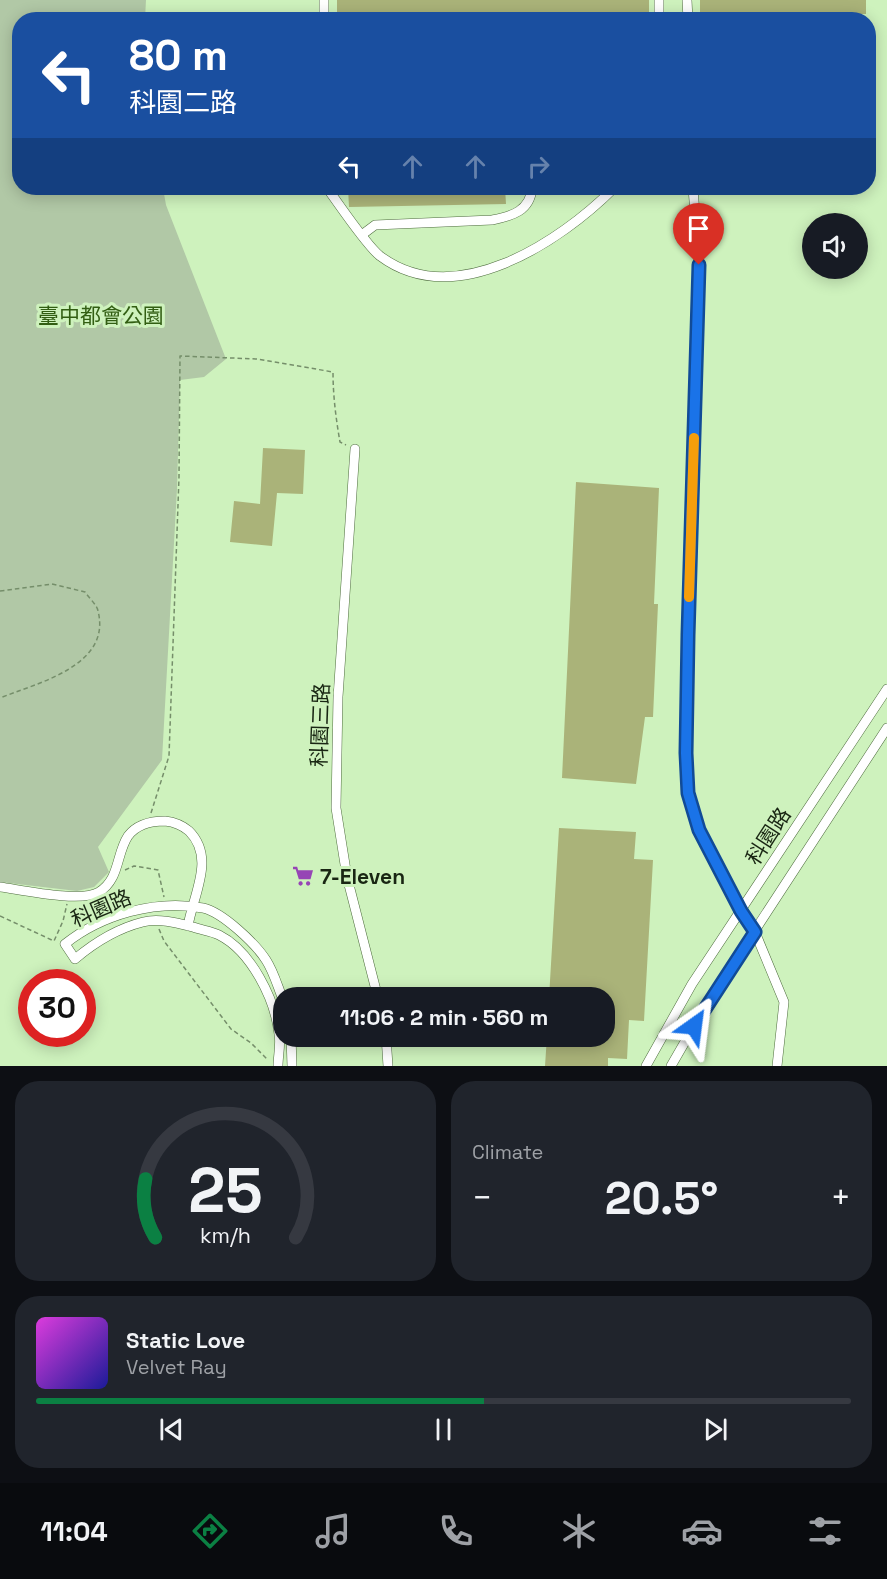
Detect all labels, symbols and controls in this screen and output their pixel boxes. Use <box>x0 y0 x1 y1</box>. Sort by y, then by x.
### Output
text: 80 m <box>129 29 228 82</box>
icon: left <box>30 36 108 114</box>
text: 科園二路 <box>129 85 237 120</box>
icon: left <box>333 150 366 183</box>
icon: ahead <box>396 150 429 183</box>
icon: ahead <box>459 150 492 183</box>
icon: right <box>522 150 555 183</box>
pin <box>673 203 724 265</box>
icon: arrive <box>682 212 715 245</box>
map controls <box>802 213 868 279</box>
button: sound <box>802 213 868 279</box>
park label: 臺中都會公園 <box>38 302 164 329</box>
street label: 科園三路 <box>305 683 335 767</box>
street label: 科園路 <box>740 802 796 870</box>
place label: 7-Eleven <box>320 863 405 890</box>
supermarket icon: 7-Eleven <box>291 864 315 888</box>
street label: 科園路 <box>67 883 135 933</box>
speed limit sign: 30 <box>18 969 96 1047</box>
position arrow <box>662 994 726 1058</box>
text: 11:06 · 2 min · 560 m <box>340 1003 548 1031</box>
text: Climate <box>472 1139 543 1165</box>
text: 25 <box>188 1151 263 1230</box>
text: 20.5° <box>605 1170 718 1227</box>
text: − <box>472 1177 492 1219</box>
text: + <box>831 1177 851 1219</box>
text: km/h <box>200 1222 251 1249</box>
text: Static Love <box>126 1326 245 1354</box>
text: Velvet Ray <box>126 1354 227 1380</box>
icon: previous <box>155 1413 188 1446</box>
icon: pause <box>427 1413 460 1446</box>
icon: next <box>699 1413 732 1446</box>
icon: directions <box>189 1510 231 1552</box>
icon: music <box>312 1510 354 1552</box>
icon: phone <box>435 1510 477 1552</box>
icon: climate <box>558 1510 600 1552</box>
icon: car <box>681 1510 723 1552</box>
icon: filters <box>804 1510 846 1552</box>
text: 11:04 <box>41 1514 108 1549</box>

